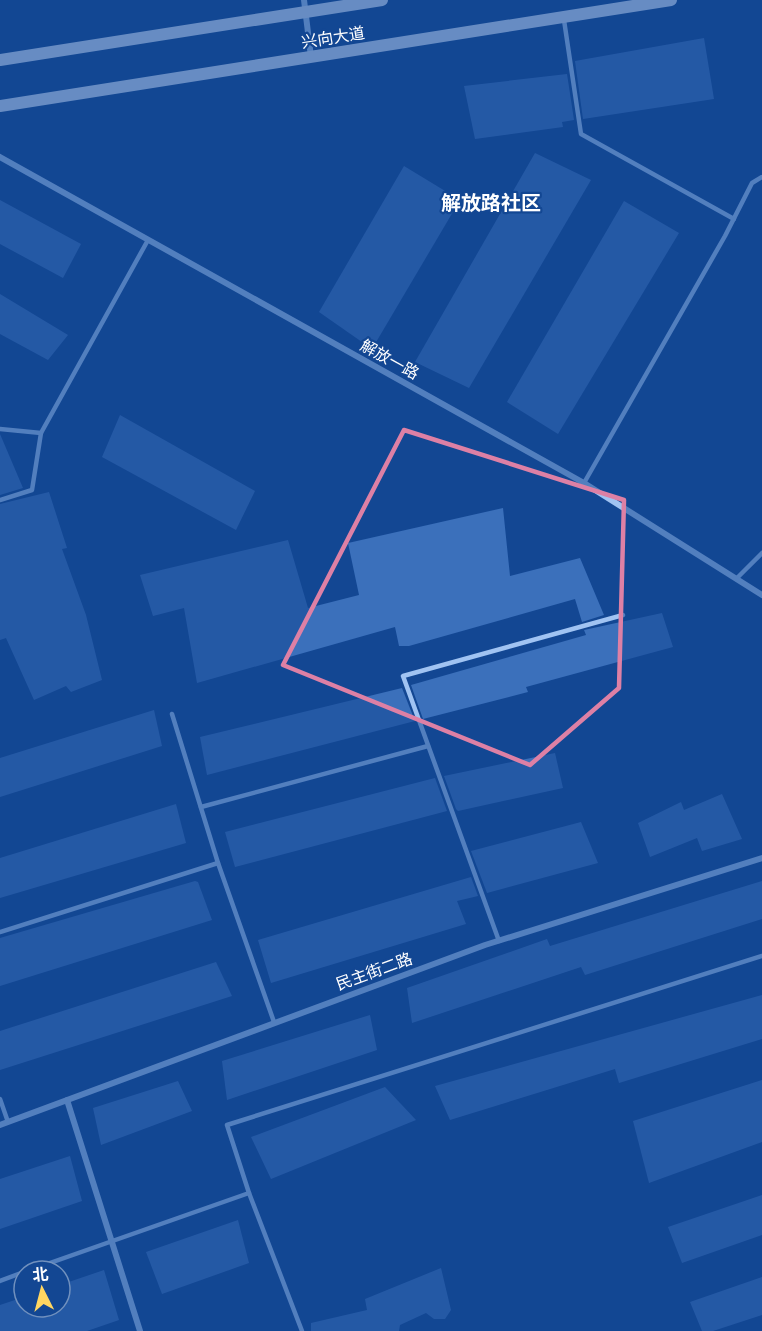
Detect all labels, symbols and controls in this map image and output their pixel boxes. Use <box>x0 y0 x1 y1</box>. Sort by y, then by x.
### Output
street label: 兴向大道 <box>300 20 366 54</box>
district label: 解放路社区 <box>441 187 541 218</box>
street label: 解放一路 <box>356 333 424 385</box>
street label: 民主街二路 <box>332 946 416 996</box>
north arrow <box>12 1259 72 1319</box>
text: 北 <box>31 1261 50 1287</box>

